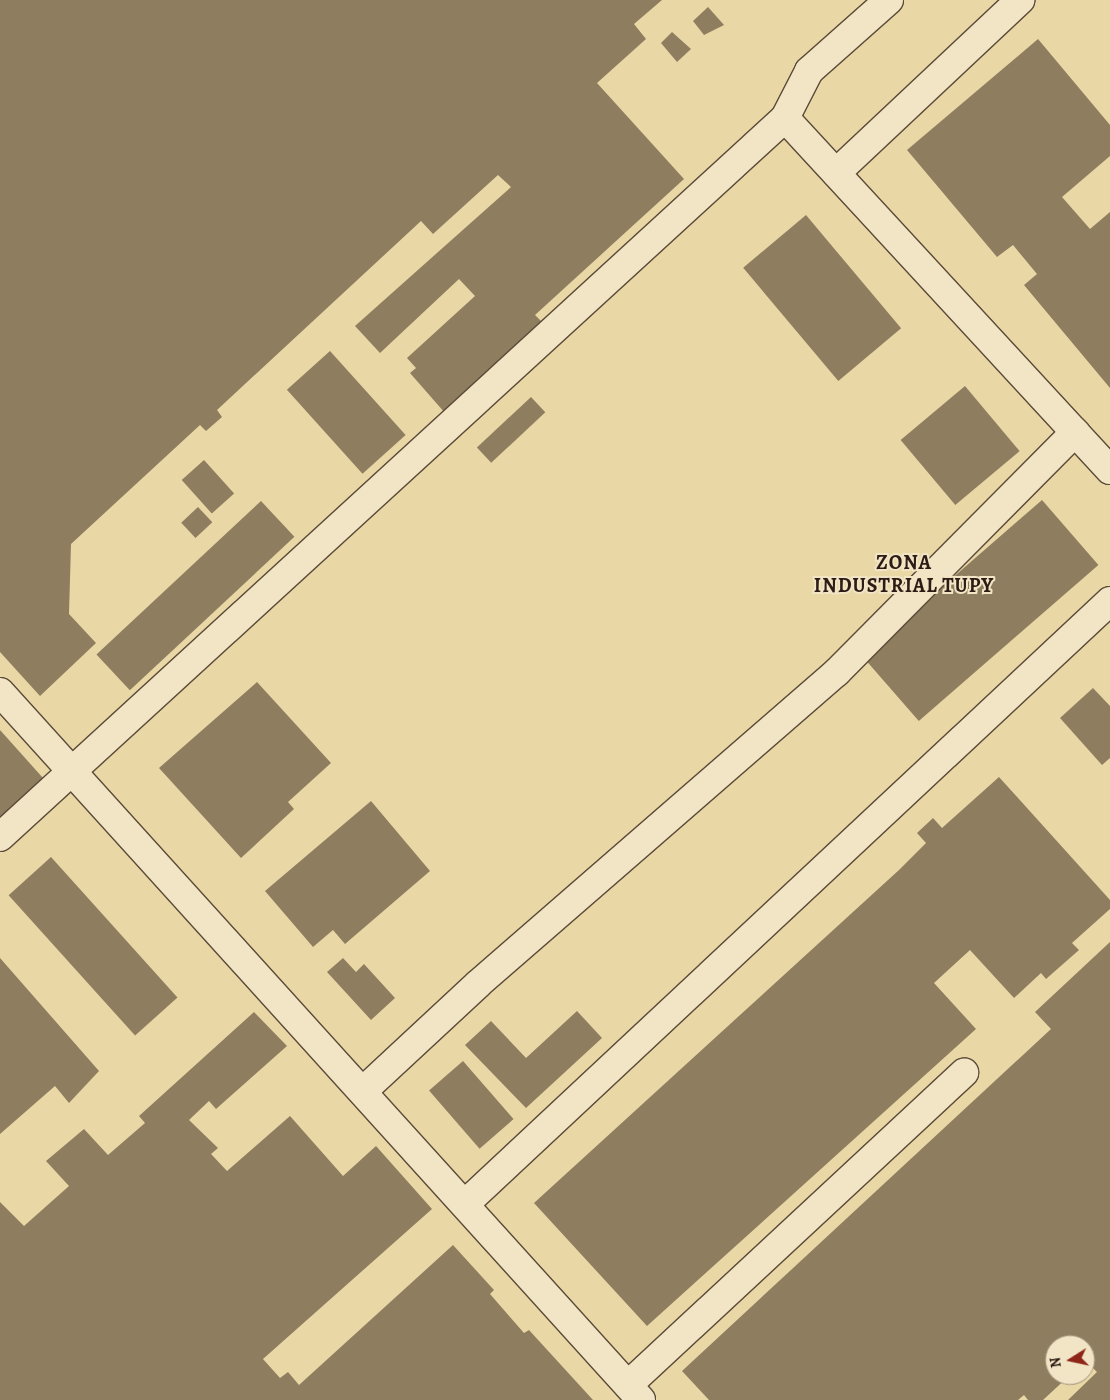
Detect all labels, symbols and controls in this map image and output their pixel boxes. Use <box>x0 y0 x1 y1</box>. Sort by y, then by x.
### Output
district label: ZONA INDUSTRIAL TUPY <box>812 551 996 598</box>
north arrow <box>1045 1335 1095 1385</box>
text: N <box>1045 1356 1066 1369</box>

